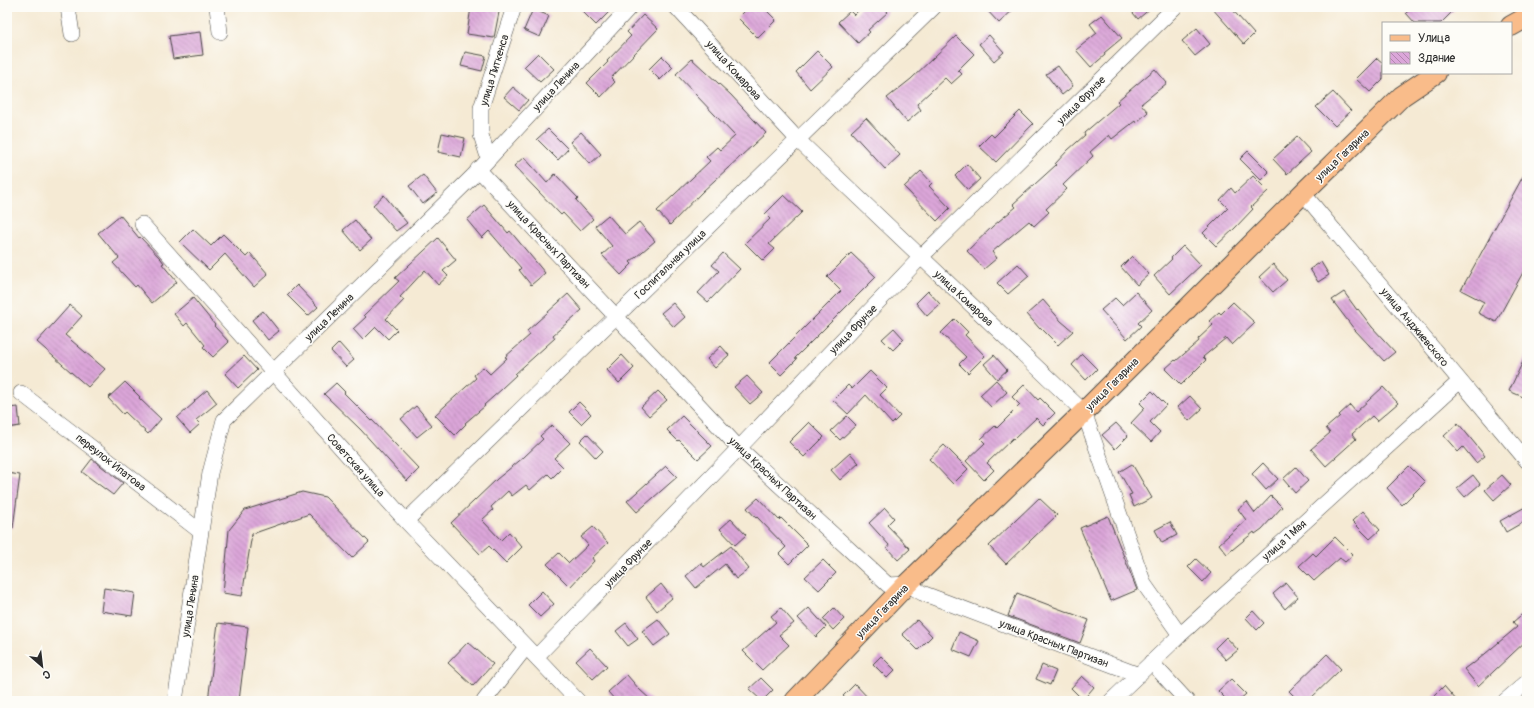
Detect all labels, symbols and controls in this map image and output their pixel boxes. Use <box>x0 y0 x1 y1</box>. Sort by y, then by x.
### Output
legend <box>1382 22 1512 74</box>
text: Улица <box>1418 31 1450 46</box>
street label: улица Литкенса <box>477 33 512 108</box>
street label: улица Комарова <box>703 37 764 103</box>
text: Здание <box>1418 51 1455 66</box>
street label: улица Ленина <box>530 59 583 114</box>
street label: улица Фрунзе <box>1054 73 1109 128</box>
street label: улица Гагарина <box>1312 126 1372 185</box>
street label: улица Красных Партизан <box>504 197 593 291</box>
street label: Госпитальная улица <box>632 227 709 302</box>
street label: улица Комарова <box>931 267 996 329</box>
street label: улица Анджиевского <box>1377 285 1451 369</box>
street label: улица Ленина <box>302 291 356 345</box>
street label: улица Фрунзе <box>826 302 880 357</box>
street label: улица Гагарина <box>1082 355 1142 414</box>
street label: переулок Ипатова <box>73 431 148 494</box>
street label: Советская улица <box>324 431 387 500</box>
street label: улица Красных Партизан <box>725 433 819 523</box>
street label: улица 1 Мая <box>1259 517 1309 564</box>
street label: улица Фрунзе <box>601 536 655 591</box>
street label: улица Ленина <box>179 574 202 639</box>
street label: улица Гагарина <box>853 582 911 642</box>
street label: улица Красных Партизан <box>997 616 1110 670</box>
north arrow <box>22 646 62 686</box>
text: С <box>40 667 53 682</box>

